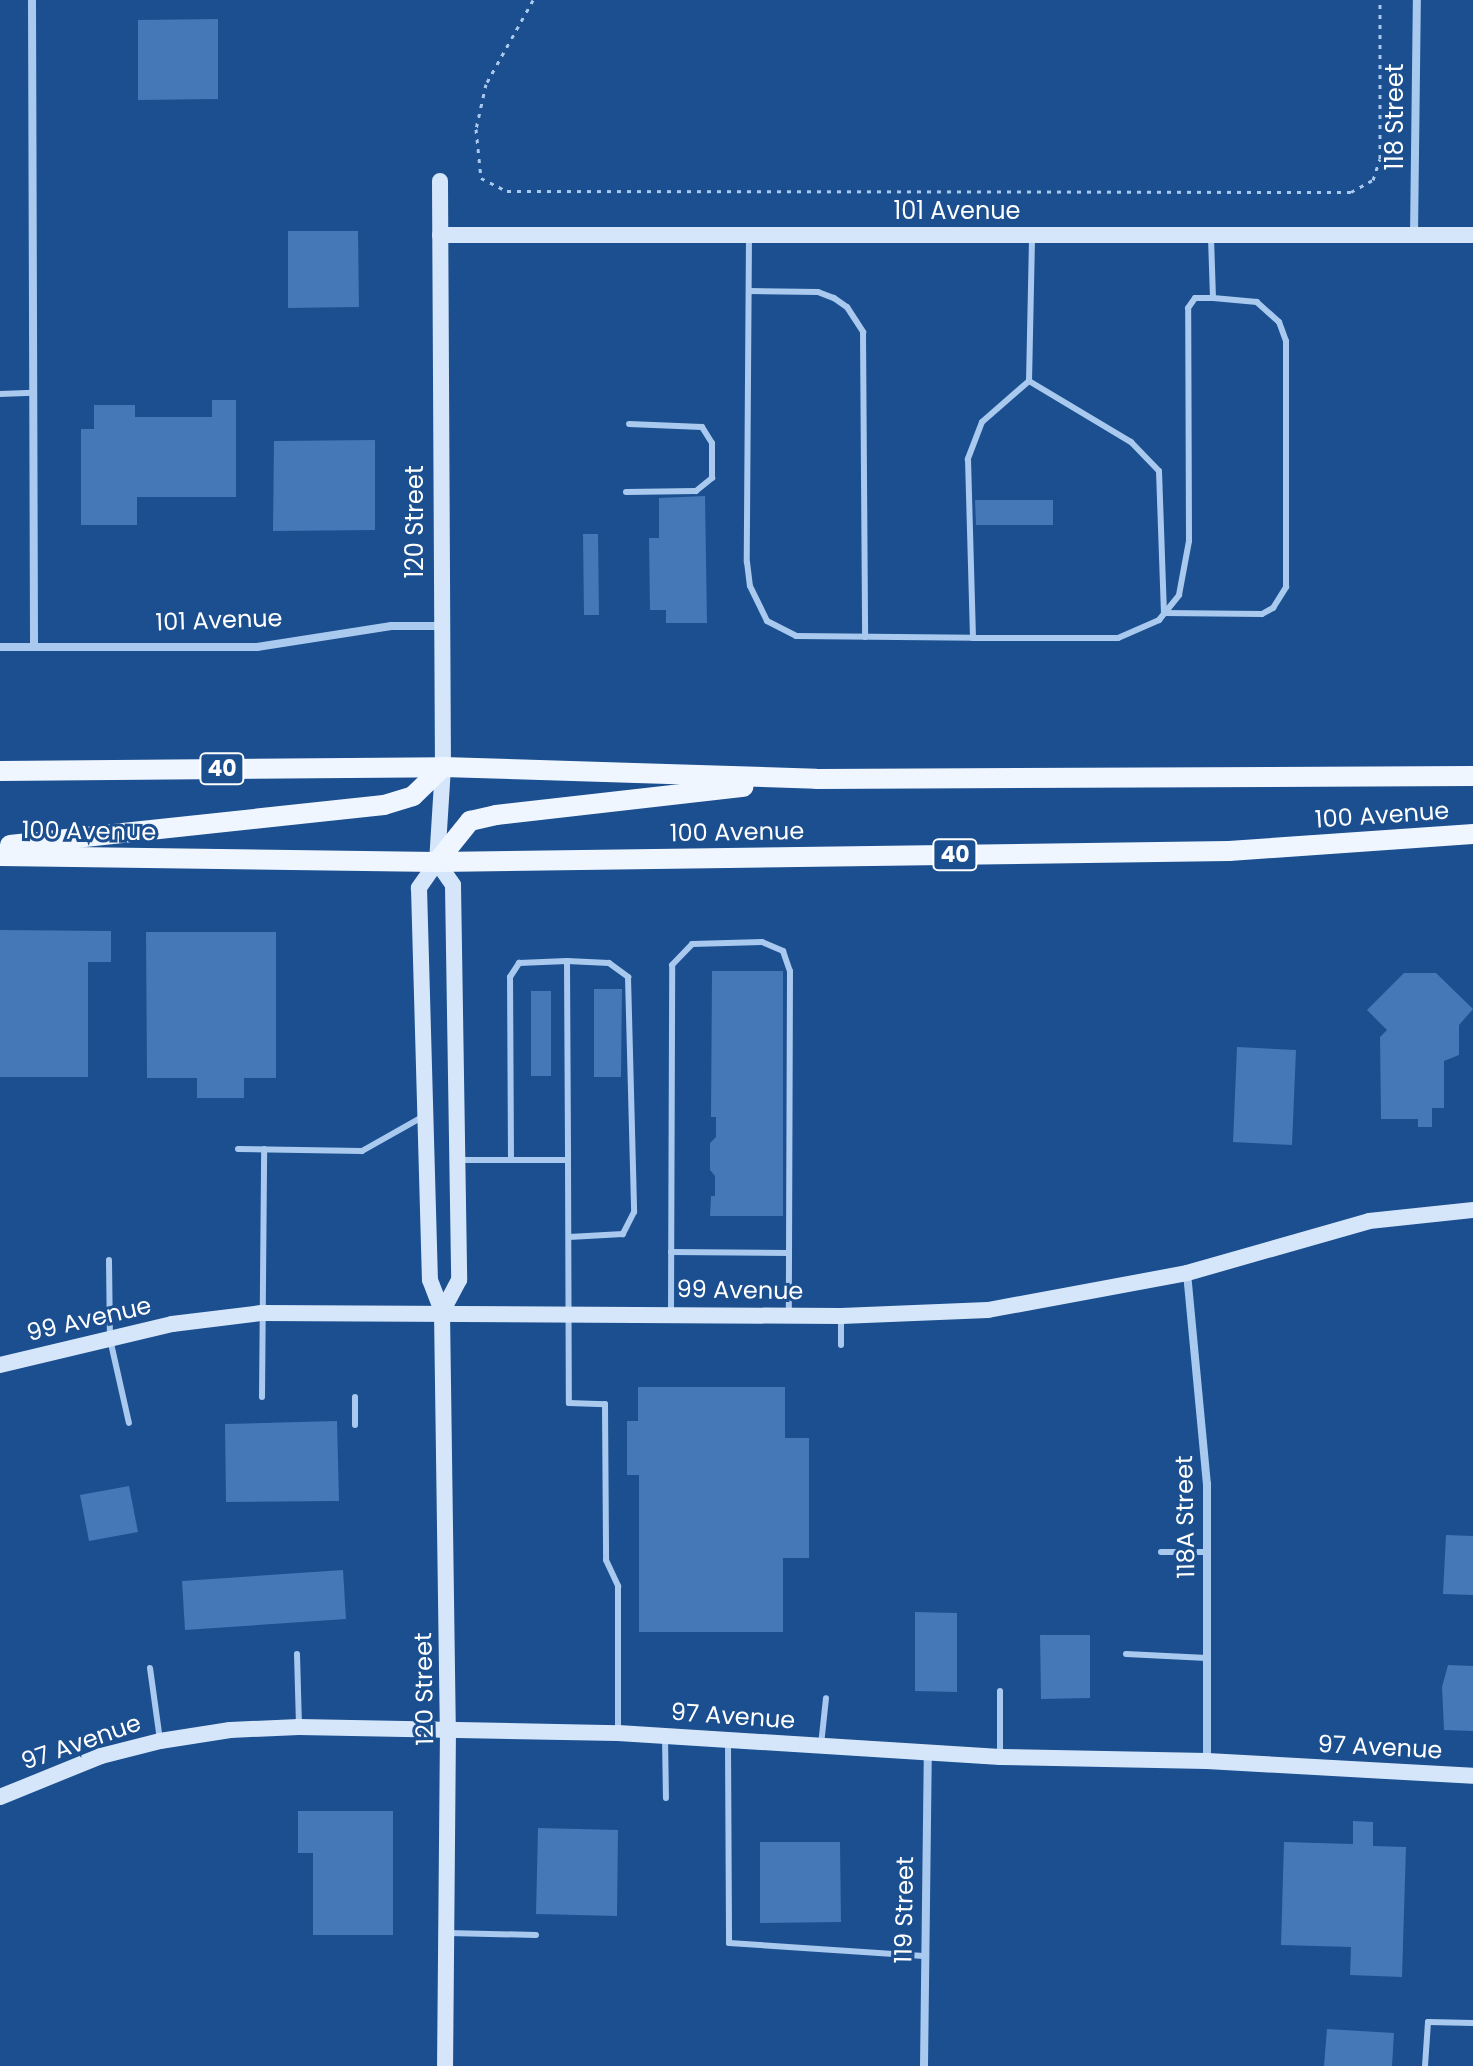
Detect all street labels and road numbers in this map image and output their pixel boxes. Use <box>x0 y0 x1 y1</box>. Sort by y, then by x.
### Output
street label: 118 Street <box>1381 63 1409 171</box>
street label: 101 Avenue <box>894 197 1020 225</box>
street label: 120 Street <box>401 465 429 579</box>
street label: 101 Avenue <box>155 603 283 637</box>
road number: 40 <box>198 751 246 787</box>
street label: 100 Avenue <box>1314 796 1450 834</box>
street label: 100 Avenue <box>22 815 156 847</box>
street label: 100 Avenue <box>670 816 804 848</box>
road number: 40 <box>931 837 979 873</box>
street label: 99 Avenue <box>676 1274 804 1306</box>
street label: 99 Avenue <box>24 1291 154 1347</box>
street label: 118A Street <box>1170 1455 1200 1579</box>
street label: 120 Street <box>409 1632 439 1746</box>
street label: 97 Avenue <box>670 1697 796 1735</box>
street label: 97 Avenue <box>17 1708 145 1776</box>
street label: 97 Avenue <box>1317 1729 1443 1765</box>
street label: 119 Street <box>889 1856 919 1964</box>

